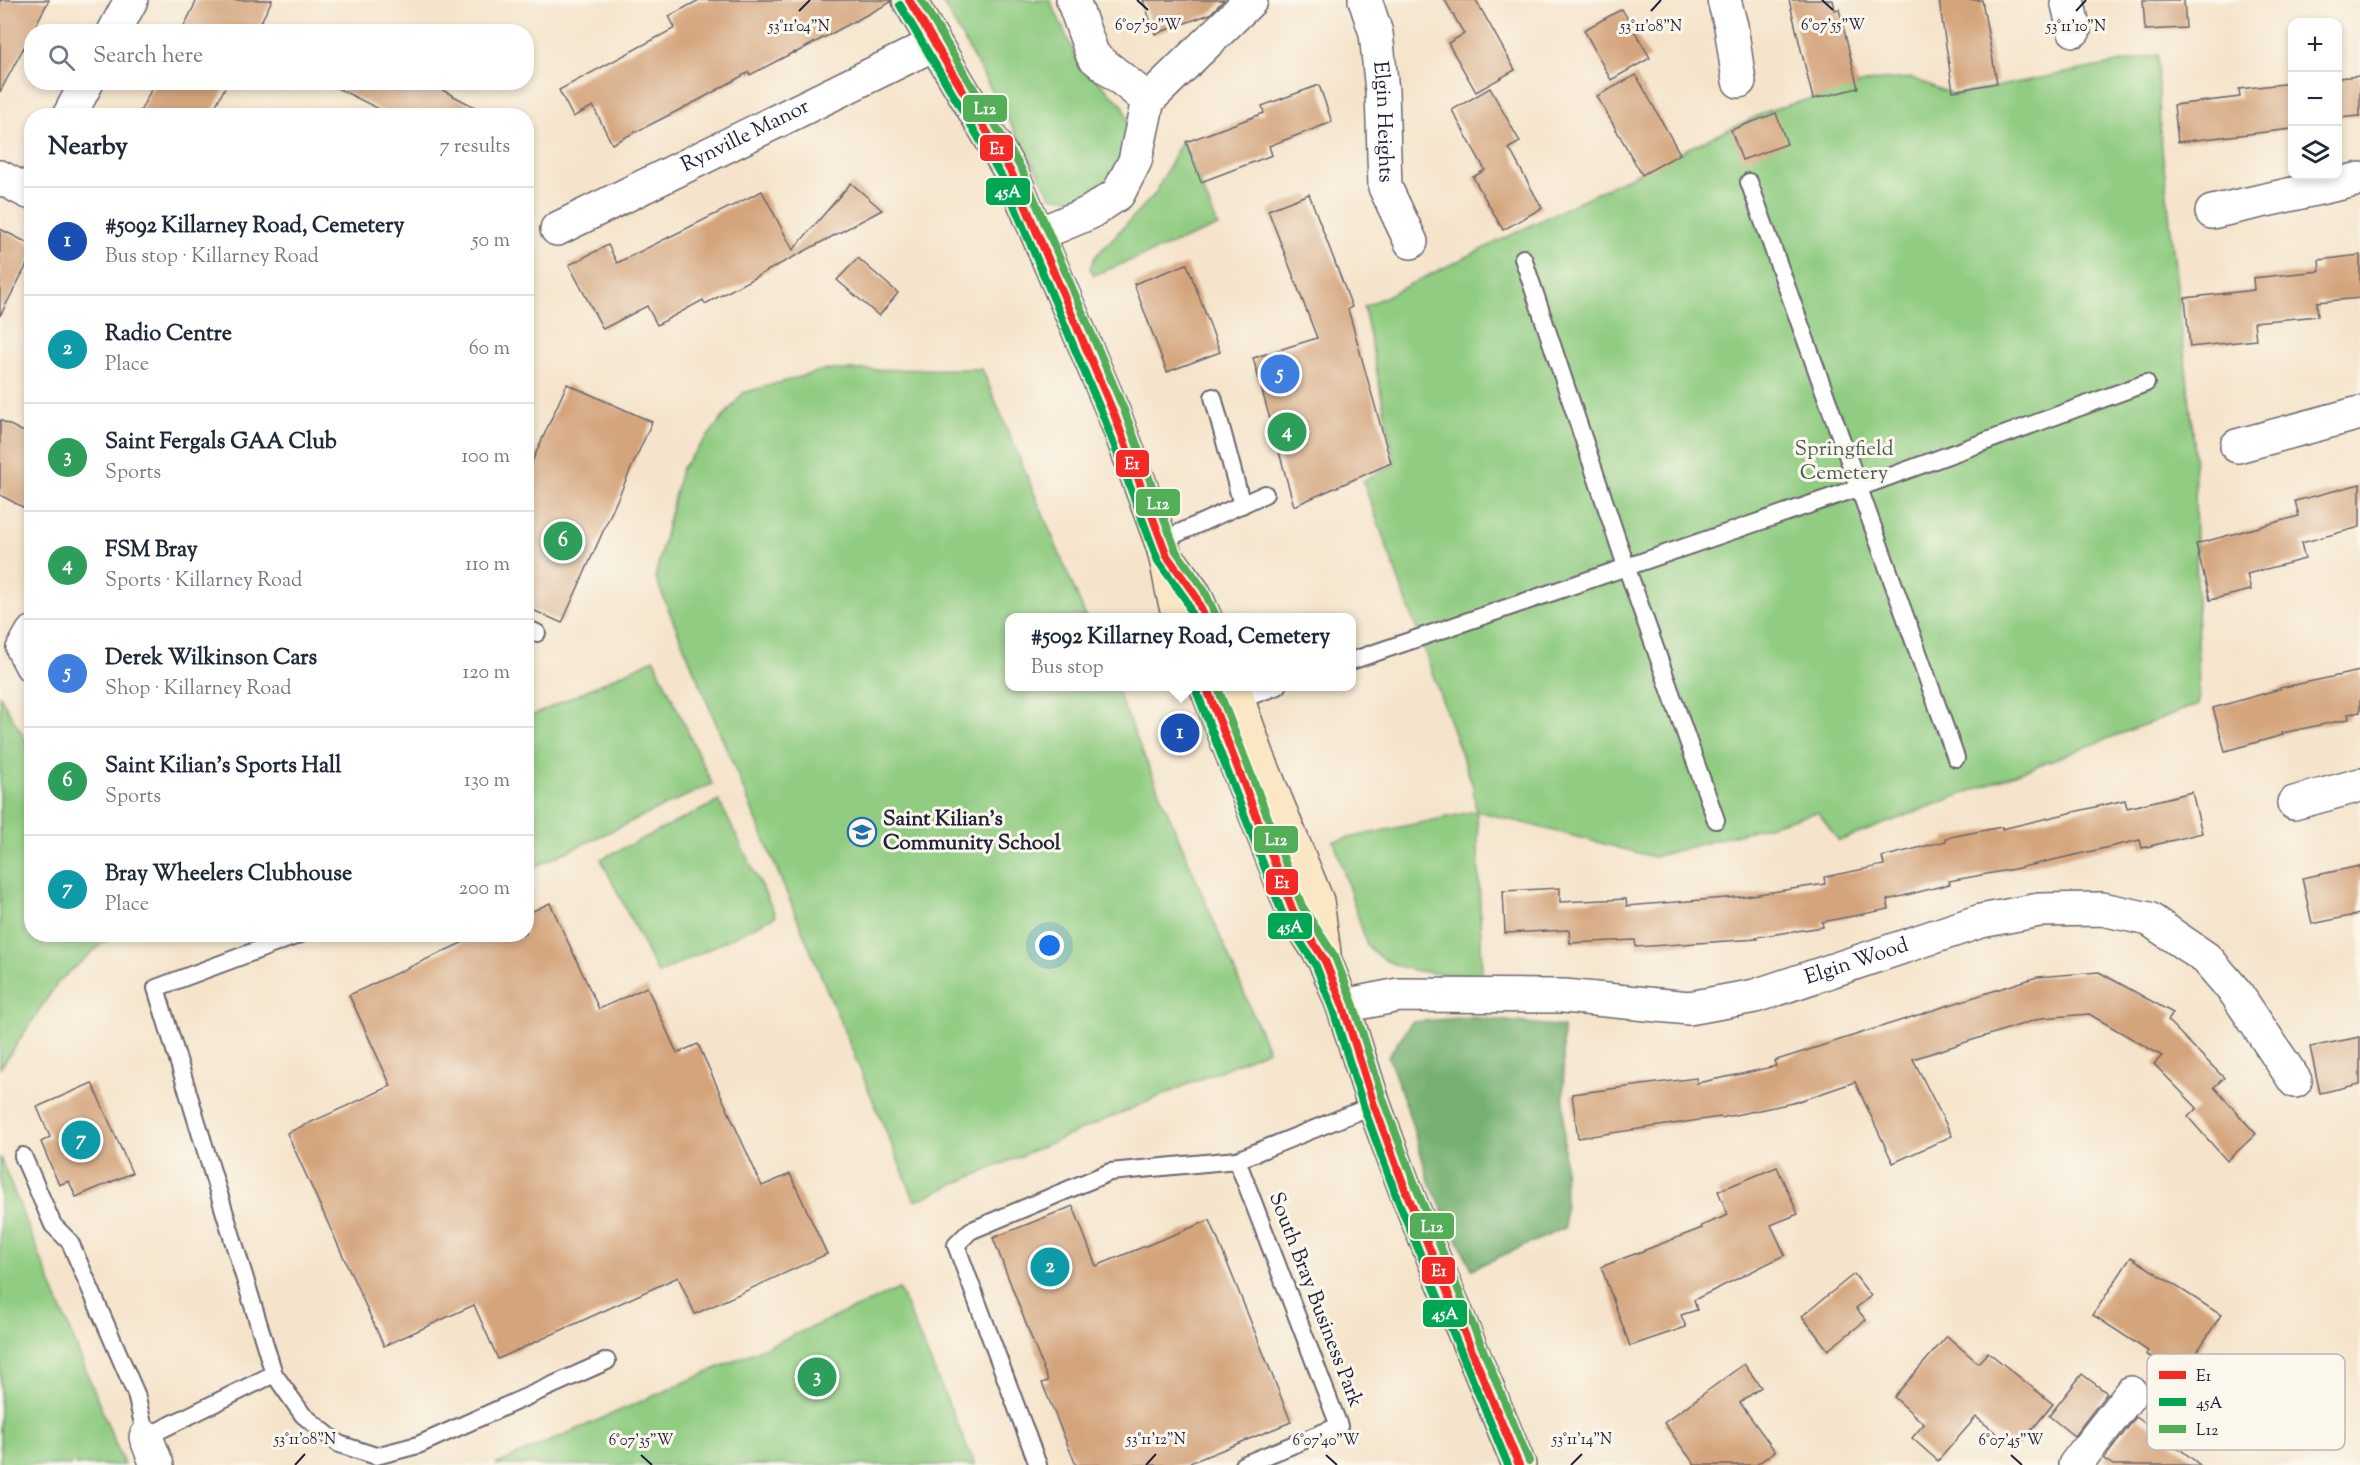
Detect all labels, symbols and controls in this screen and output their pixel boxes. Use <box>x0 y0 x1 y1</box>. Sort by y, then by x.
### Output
text: 6°07'50"W <box>1115 16 1181 37</box>
text: 6°07'55"W <box>1801 16 1865 37</box>
text: 53°11'04"N <box>767 17 830 38</box>
text: 53°11'08"N <box>1619 17 1682 38</box>
text: 53°11'10"N <box>2045 17 2106 38</box>
map controls <box>2288 18 2342 180</box>
button: + <box>2288 18 2342 72</box>
search box <box>24 24 534 90</box>
icon: search <box>45 41 78 74</box>
text: Search here <box>93 41 203 73</box>
street label: Elgin Heights <box>1364 60 1400 183</box>
button: − <box>2288 72 2342 126</box>
street label: Rynville Manor <box>676 92 815 181</box>
line badge: L12 <box>962 94 1008 123</box>
text: L12 <box>974 99 997 122</box>
button: layers <box>2288 126 2342 180</box>
text: Nearby <box>48 129 128 166</box>
text: 7 results <box>439 133 510 162</box>
line badge: E1 <box>979 134 1014 162</box>
text: E1 <box>989 139 1005 162</box>
line badge: 45A <box>985 177 1031 206</box>
text: 45A <box>994 182 1021 205</box>
text: #5092 Killarney Road, Cemetery <box>105 211 405 243</box>
text: 1 <box>64 227 71 256</box>
text: 50 m <box>472 227 510 256</box>
text: Bus stop · Killarney Road <box>105 243 319 272</box>
text: Radio Centre <box>105 319 232 351</box>
text: 2 <box>63 335 72 364</box>
text: 60 m <box>469 335 510 364</box>
text: Place <box>105 351 149 380</box>
pin: 5 <box>1260 352 1300 397</box>
pin: 4 <box>1268 410 1306 454</box>
text: Saint Fergals GAA Club <box>105 427 337 459</box>
park label: Springfield Cemetery <box>1794 435 1894 489</box>
text: 3 <box>63 443 72 472</box>
text: 100 m <box>461 443 510 472</box>
line badge: E1 <box>1115 449 1150 478</box>
text: E1 <box>1124 454 1140 477</box>
text: Sports <box>105 459 161 488</box>
line badge: L12 <box>1135 488 1181 517</box>
text: L12 <box>1147 494 1170 517</box>
pin: 6 <box>544 518 582 564</box>
text: FSM Bray <box>105 535 198 567</box>
text: 4 <box>62 551 73 580</box>
text: 110 m <box>465 551 510 580</box>
text: Sports · Killarney Road <box>105 567 302 596</box>
popup <box>1005 613 1356 691</box>
text: #5092 Killarney Road, Cemetery <box>1031 622 1330 654</box>
text: Derek Wilkinson Cars <box>105 643 317 675</box>
text: Bus stop <box>1031 654 1104 683</box>
text: 5 <box>64 659 71 688</box>
text: 120 m <box>462 659 510 688</box>
text: Shop · Killarney Road <box>105 675 291 704</box>
pin: 1 <box>1160 710 1200 756</box>
text: Saint Kilian's Sports Hall <box>105 751 341 783</box>
text: 6 <box>63 767 72 796</box>
text: 130 m <box>464 767 510 796</box>
text: Sports <box>105 783 161 812</box>
place label: Saint Kilian's Community School <box>883 805 1061 859</box>
school or university icon: Saint Kilian's Community School <box>846 816 878 848</box>
line badge: L12 <box>1253 825 1299 854</box>
text: L12 <box>1265 830 1288 853</box>
text: Bray Wheelers Clubhouse <box>105 859 352 891</box>
line badge: E1 <box>1265 868 1299 896</box>
text: E1 <box>1274 873 1290 896</box>
text: 7 <box>62 875 73 904</box>
text: 200 m <box>459 875 510 904</box>
text: Place <box>105 891 149 920</box>
line badge: 45A <box>1267 912 1313 940</box>
text: 45A <box>1276 917 1303 940</box>
your location <box>1035 931 1064 960</box>
street label: Elgin Wood <box>1801 931 1913 993</box>
pin: 7 <box>62 1118 100 1162</box>
street label: South Bray Business Park <box>1260 1188 1370 1412</box>
line badge: L12 <box>1409 1212 1455 1240</box>
text: L12 <box>1421 1217 1444 1240</box>
pin: 2 <box>1030 1244 1070 1290</box>
line badge: E1 <box>1421 1256 1456 1285</box>
text: E1 <box>1431 1261 1447 1284</box>
line badge: 45A <box>1422 1299 1468 1328</box>
text: 45A <box>1431 1304 1458 1327</box>
pin: 3 <box>798 1354 836 1400</box>
legend <box>2147 1354 2345 1450</box>
text: E1 <box>2196 1366 2212 1389</box>
text: 45A <box>2196 1393 2223 1416</box>
text: L12 <box>2196 1420 2219 1443</box>
text: 53°11'08"N <box>273 1430 336 1451</box>
text: 53°11'12"N <box>1125 1430 1186 1451</box>
text: 53°11'14"N <box>1551 1430 1612 1451</box>
text: 6°07'35"W <box>609 1431 674 1452</box>
text: 6°07'40"W <box>1292 1431 1360 1452</box>
text: 6°07'45"W <box>1979 1431 2044 1452</box>

